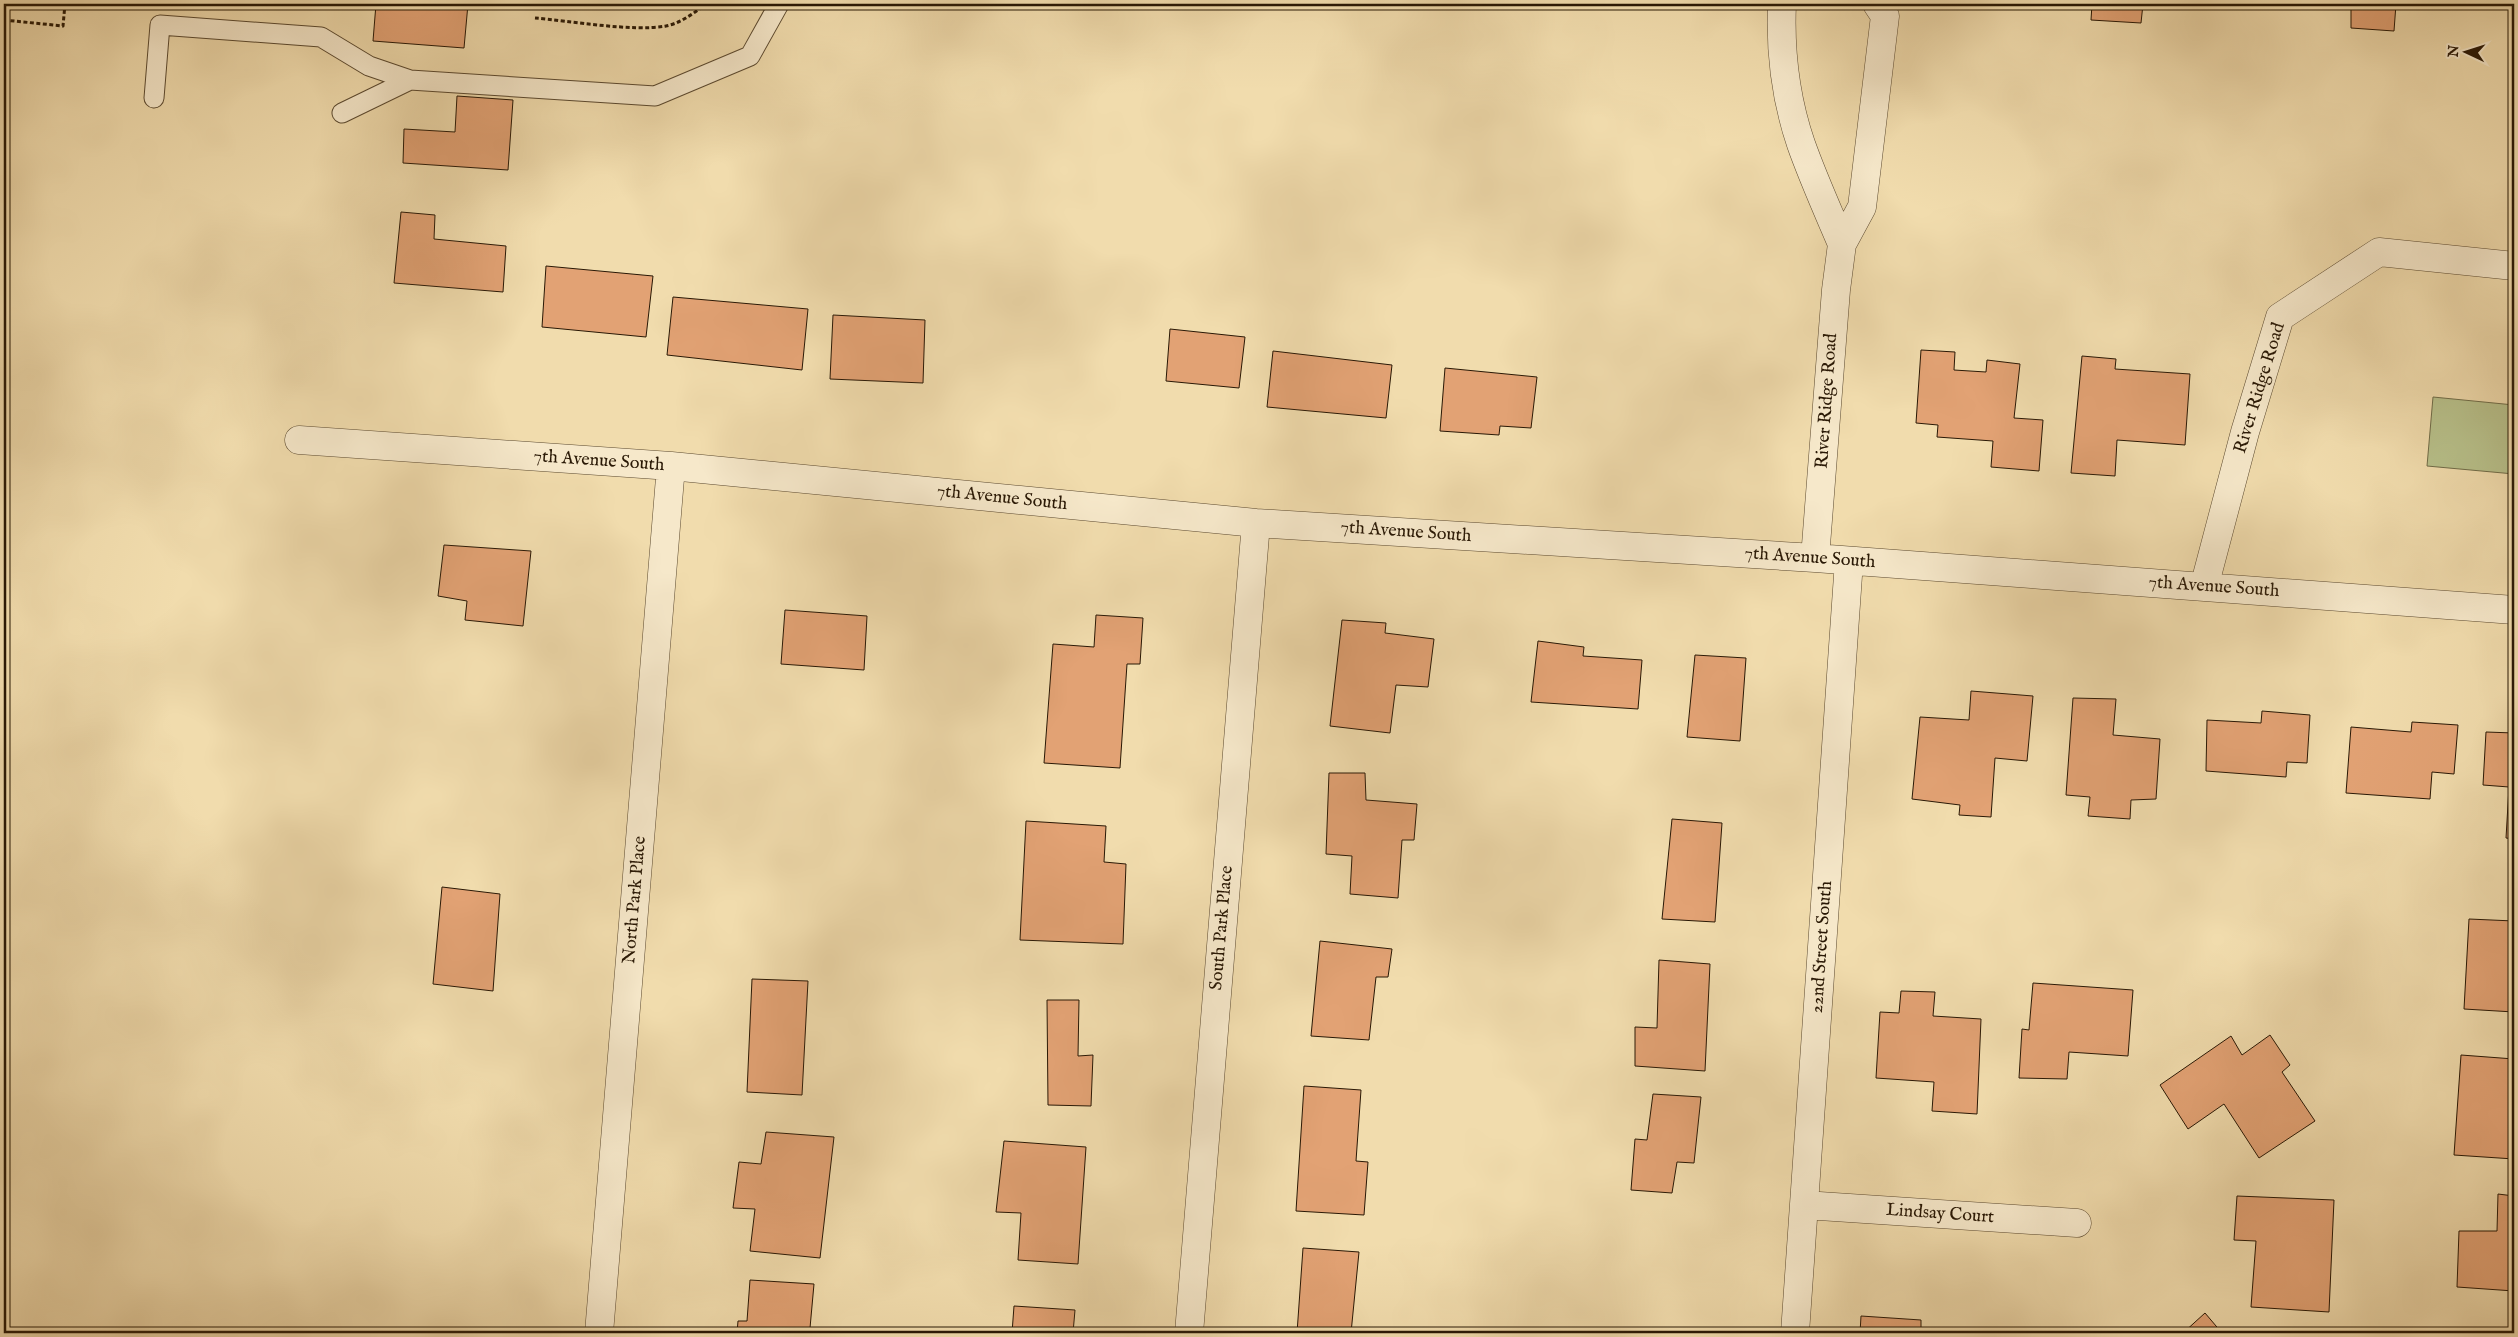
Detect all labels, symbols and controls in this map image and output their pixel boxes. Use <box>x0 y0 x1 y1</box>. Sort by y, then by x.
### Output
north arrow <box>2440 28 2490 78</box>
text: N <box>2445 44 2463 59</box>
street label: River Ridge Road <box>2229 319 2291 456</box>
street label: River Ridge Road <box>1811 332 1843 469</box>
street label: 7th Avenue South <box>533 445 666 477</box>
street label: 7th Avenue South <box>936 480 1069 516</box>
street label: 7th Avenue South <box>1340 516 1473 548</box>
street label: 7th Avenue South <box>1744 542 1877 574</box>
street label: 7th Avenue South <box>2148 571 2281 603</box>
street label: North Park Place <box>618 835 652 965</box>
street label: South Park Place <box>1205 865 1239 991</box>
street label: 22nd Street South <box>1806 880 1838 1014</box>
street label: Lindsay Court <box>1885 1199 1995 1229</box>

